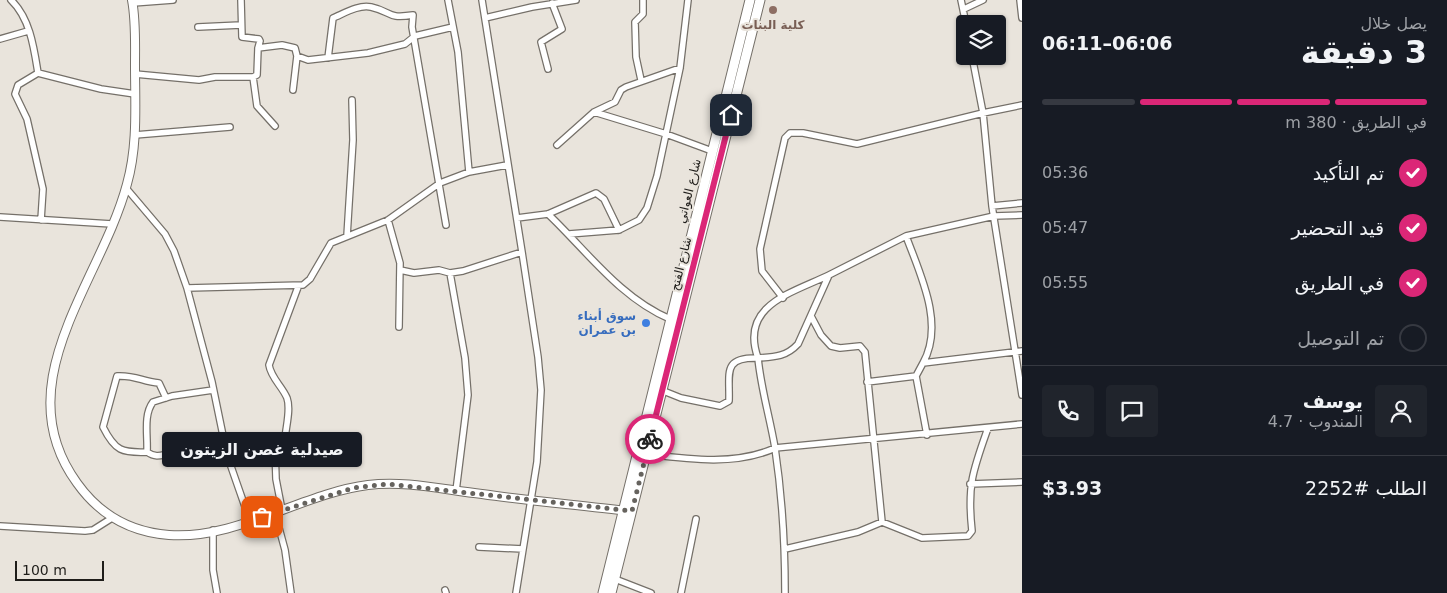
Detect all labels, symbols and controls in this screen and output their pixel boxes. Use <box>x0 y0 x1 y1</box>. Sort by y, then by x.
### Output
marker: كلية البنات <box>767 4 779 16</box>
text: يصل خلال <box>1360 14 1427 33</box>
map controls <box>956 15 1006 65</box>
button: layers <box>956 15 1006 65</box>
place label: كلية البنات <box>741 18 805 32</box>
text: 06:06–06:11 <box>1042 32 1172 54</box>
text: 3 دقيقة <box>1301 33 1427 71</box>
pin <box>710 94 752 136</box>
icon: home <box>717 101 745 129</box>
text: في الطريق · 380 m <box>1285 113 1427 132</box>
street label: شارع العواتي <box>674 157 705 225</box>
icon: check <box>1399 159 1427 187</box>
text: تم التأكيد <box>1313 162 1384 184</box>
text: 05:36 <box>1042 163 1088 182</box>
icon: check <box>1399 214 1427 242</box>
text: قيد التحضير <box>1291 217 1384 239</box>
text: 05:47 <box>1042 218 1088 237</box>
street label: شارع الفتح <box>668 236 695 293</box>
icon: check <box>1399 269 1427 297</box>
text: في الطريق <box>1295 272 1384 294</box>
text: 05:55 <box>1042 273 1088 292</box>
place label: سوق أبناء بن عمران <box>578 308 636 337</box>
marker: سوق أبناء بن عمران <box>640 317 652 329</box>
text: تم التوصيل <box>1297 327 1384 349</box>
button: phone <box>1042 385 1094 437</box>
button: chat <box>1106 385 1158 437</box>
button: person <box>1375 385 1427 437</box>
text: يوسف <box>1303 390 1363 412</box>
text: المندوب · 4.7 <box>1268 412 1363 431</box>
courier <box>625 414 675 464</box>
icon: bike <box>636 425 664 453</box>
callout: صيدلية غصن الزيتون <box>162 432 362 467</box>
text: صيدلية غصن الزيتون <box>180 440 344 459</box>
text: $3.93 <box>1042 477 1102 499</box>
text: الطلب #2252 <box>1305 477 1427 499</box>
pin <box>241 496 283 538</box>
icon: bag <box>248 503 276 531</box>
scale bar <box>15 558 104 581</box>
text: 100 m <box>22 562 67 578</box>

